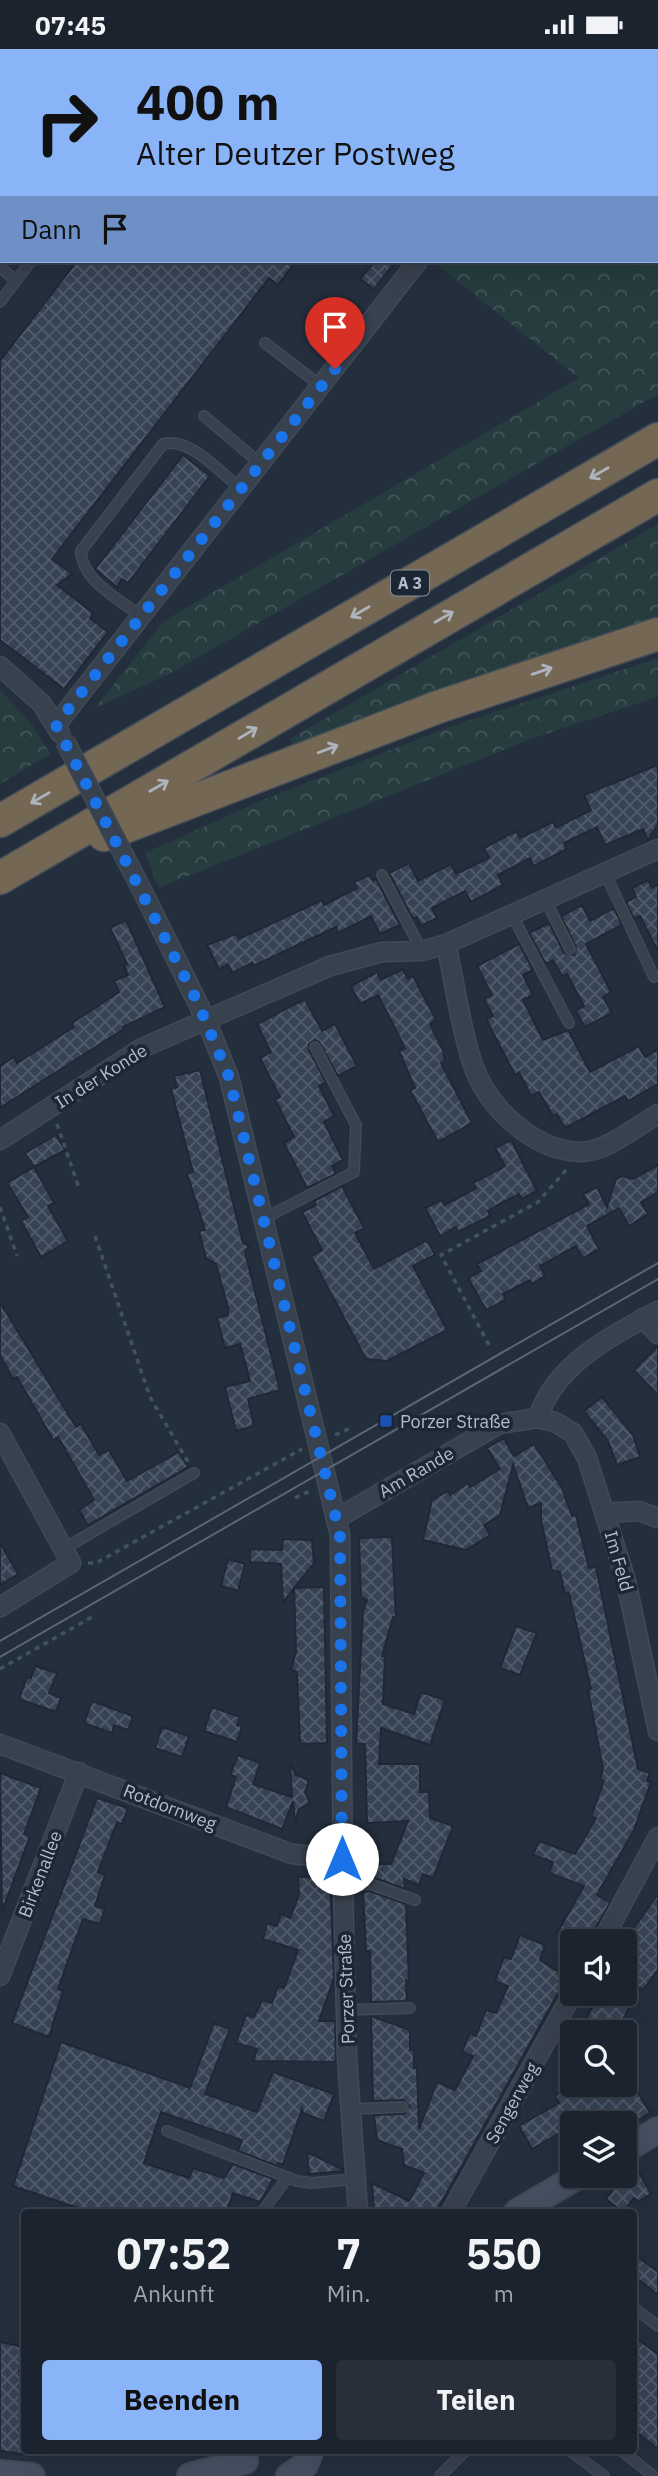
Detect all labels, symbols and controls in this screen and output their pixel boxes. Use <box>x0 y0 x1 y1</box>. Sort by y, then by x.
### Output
text: 07:45 <box>35 8 106 42</box>
text: 400 m <box>136 70 280 133</box>
icon: right <box>21 77 112 168</box>
text: Alter Deutzer Postweg <box>136 132 455 174</box>
icon: arrive <box>96 210 134 248</box>
text: Dann <box>21 212 82 246</box>
pin <box>305 297 365 369</box>
icon: arrive <box>316 308 354 346</box>
one-way arrow <box>589 467 610 480</box>
road number: A 3 <box>391 571 429 596</box>
one-way arrow <box>350 605 370 619</box>
one-way arrow <box>434 610 454 624</box>
one-way arrow <box>530 664 552 676</box>
one-way arrow <box>238 725 258 739</box>
one-way arrow <box>316 742 338 755</box>
one-way arrow <box>148 779 168 793</box>
one-way arrow <box>31 791 51 805</box>
street label: In der Konde <box>51 1039 151 1113</box>
place label: Porzer Straße <box>400 1410 511 1433</box>
marker: Porzer Straße <box>378 1413 394 1429</box>
street label: Am Rande <box>374 1441 458 1503</box>
street label: Im Feld <box>599 1528 639 1594</box>
street label: Rotdornweg <box>120 1779 220 1835</box>
position arrow <box>305 1822 379 1896</box>
street label: Birkenallee <box>13 1827 67 1921</box>
map controls <box>560 1929 637 2188</box>
button: sound <box>560 1929 637 2006</box>
street label: Porzer Straße <box>333 1933 359 2045</box>
button: search <box>560 2020 637 2097</box>
street label: Sengerweg <box>480 2058 544 2148</box>
button: layers <box>560 2111 637 2188</box>
text: 07:52 <box>116 2226 231 2281</box>
text: 7 <box>336 2226 361 2281</box>
text: 550 <box>466 2226 541 2281</box>
text: Ankunft <box>133 2278 215 2308</box>
text: Min. <box>327 2278 370 2308</box>
text: m <box>494 2278 514 2308</box>
button: Beenden <box>42 2360 322 2440</box>
button: Teilen <box>336 2360 616 2440</box>

